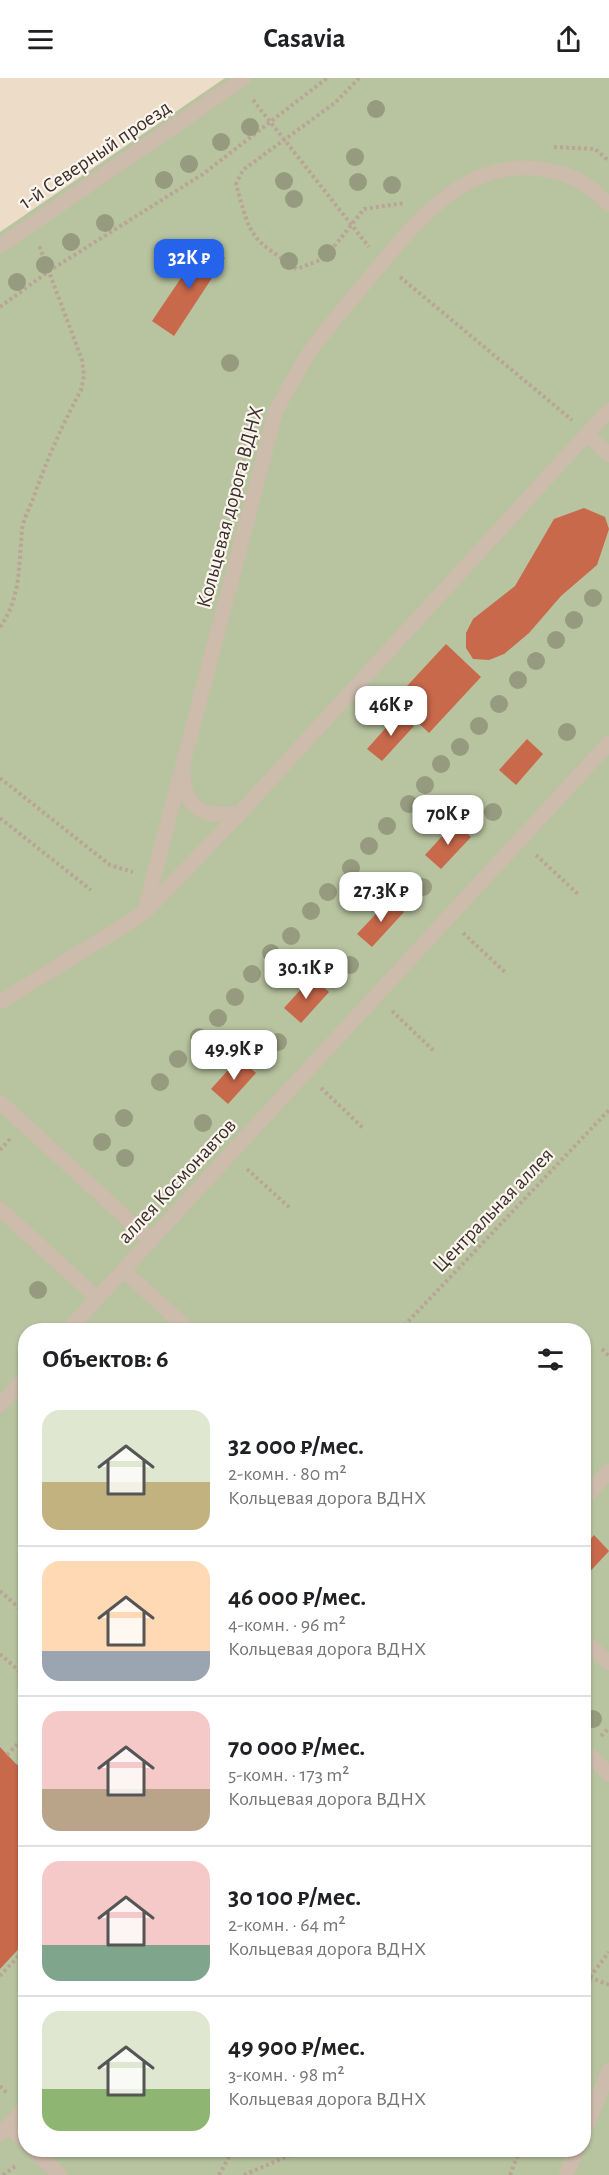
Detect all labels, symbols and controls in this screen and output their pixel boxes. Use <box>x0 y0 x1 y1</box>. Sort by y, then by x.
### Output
icon: menu <box>24 23 57 56</box>
icon: share <box>552 23 585 56</box>
text: Casavia <box>263 25 346 52</box>
street label: 1-й Северный проезд <box>15 97 175 213</box>
pin: 32K ₽ <box>147 239 231 290</box>
text: 32K ₽ <box>168 248 210 268</box>
street label: Кольцевая дорога ВДНХ <box>193 404 267 610</box>
pin: 46K ₽ <box>349 686 433 737</box>
text: 46K ₽ <box>369 695 413 715</box>
pin: 70K ₽ <box>406 795 490 846</box>
text: 70K ₽ <box>426 804 470 824</box>
pin: 27.3K ₽ <box>326 872 436 923</box>
text: 27.3K ₽ <box>353 881 409 901</box>
pin: 30.1K ₽ <box>251 949 361 1000</box>
text: 30.1K ₽ <box>279 958 333 978</box>
pin: 49.9K ₽ <box>179 1030 289 1081</box>
text: 49.9K ₽ <box>205 1039 263 1059</box>
street label: аллея Космонавтов <box>114 1114 240 1248</box>
street label: Центральная аллея <box>429 1144 557 1276</box>
icon: filters <box>534 1343 567 1376</box>
text: Объектов: 6 <box>42 1346 169 1372</box>
text: 32 000 ₽/мес. <box>228 1433 364 1459</box>
icon: home <box>90 1434 162 1506</box>
text: 2-комн. · 80 m² <box>228 1464 346 1484</box>
text: Кольцевая дорога ВДНХ <box>228 1488 426 1508</box>
text: 46 000 ₽/мес. <box>228 1584 366 1610</box>
icon: home <box>90 1585 162 1657</box>
text: 4-комн. · 96 m² <box>228 1615 346 1635</box>
text: Кольцевая дорога ВДНХ <box>228 1639 426 1659</box>
text: 70 000 ₽/мес. <box>228 1734 365 1760</box>
icon: home <box>90 1735 162 1807</box>
text: 5-комн. · 173 m² <box>228 1765 349 1785</box>
text: Кольцевая дорога ВДНХ <box>228 1789 426 1809</box>
text: 30 100 ₽/мес. <box>228 1884 361 1910</box>
icon: home <box>90 1885 162 1957</box>
text: 2-комн. · 64 m² <box>228 1915 345 1935</box>
text: Кольцевая дорога ВДНХ <box>228 1939 426 1959</box>
text: 49 900 ₽/мес. <box>228 2034 365 2060</box>
icon: home <box>90 2035 162 2107</box>
text: 3-комн. · 98 m² <box>228 2065 344 2085</box>
text: Кольцевая дорога ВДНХ <box>228 2089 426 2109</box>

